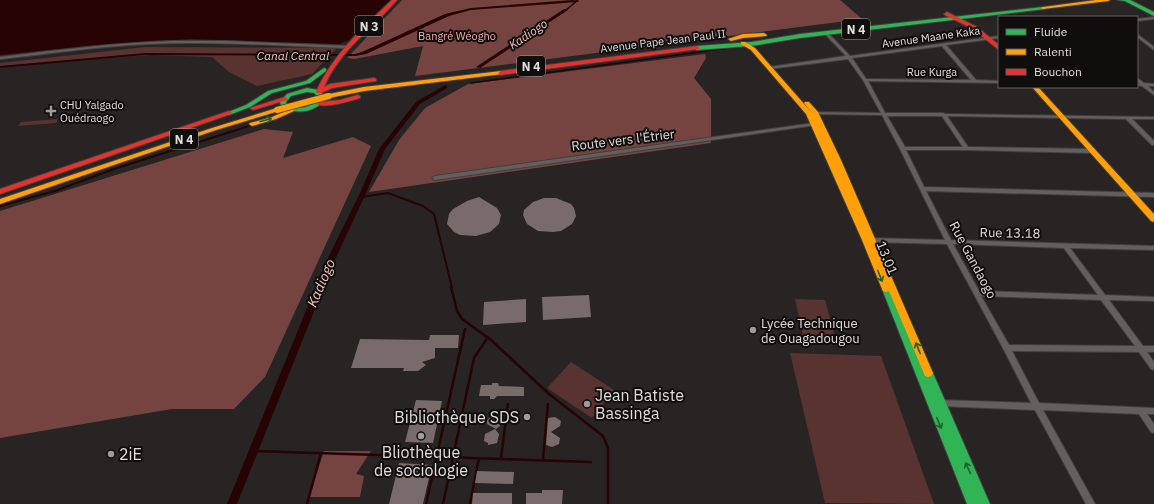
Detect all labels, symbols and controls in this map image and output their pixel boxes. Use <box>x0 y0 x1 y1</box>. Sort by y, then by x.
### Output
water label: Kadiogo <box>506 15 550 52</box>
road number: N 3 <box>355 16 383 36</box>
legend <box>998 16 1138 88</box>
road number: N 4 <box>842 19 870 39</box>
street label: Avenue Maane Kaka <box>881 23 981 51</box>
text: Fluide <box>1034 24 1068 39</box>
street label: Avenue Pape Jean Paul II <box>600 26 726 56</box>
park label: Bangré Wéogho <box>418 29 496 43</box>
text: Ralenti <box>1034 44 1072 59</box>
water label: Canal Central <box>257 48 330 63</box>
road number: N 4 <box>517 56 545 76</box>
text: Bouchon <box>1034 64 1082 79</box>
street label: Rue Kurga <box>907 65 957 79</box>
place label: CHU Yalgado Ouédraogo <box>60 98 124 125</box>
marker: CHU Yalgado Ouédraogo <box>45 105 57 117</box>
one-way arrow <box>259 116 272 123</box>
street label: Route vers l'Étrier <box>570 125 676 155</box>
road number: N 4 <box>170 129 198 149</box>
street label: Rue Gandaogo <box>946 218 1000 302</box>
street label: Rue 13.18 <box>980 224 1041 242</box>
street label: 13.01 <box>873 239 901 277</box>
water label: Kadiogo <box>303 256 339 310</box>
one-way arrow <box>877 269 884 281</box>
place label: Lycée Technique de Ouagadougou <box>761 315 860 347</box>
marker: Lycée Technique de Ouagadougou <box>748 325 758 335</box>
one-way arrow <box>914 343 922 355</box>
place label: Jean Batiste Bassinga <box>595 385 684 423</box>
marker: Jean Batiste Bassinga <box>582 399 592 409</box>
place label: Bibliothèque SDS <box>394 407 519 427</box>
marker: Bibliothèque SDS <box>522 412 532 422</box>
one-way arrow <box>936 416 943 428</box>
marker: Bliothèque de sociologie <box>416 431 426 441</box>
place label: Bliothèque de sociologie <box>374 442 468 480</box>
place label: 2iE <box>119 444 142 464</box>
marker: 2iE <box>106 449 116 459</box>
one-way arrow <box>964 463 971 475</box>

